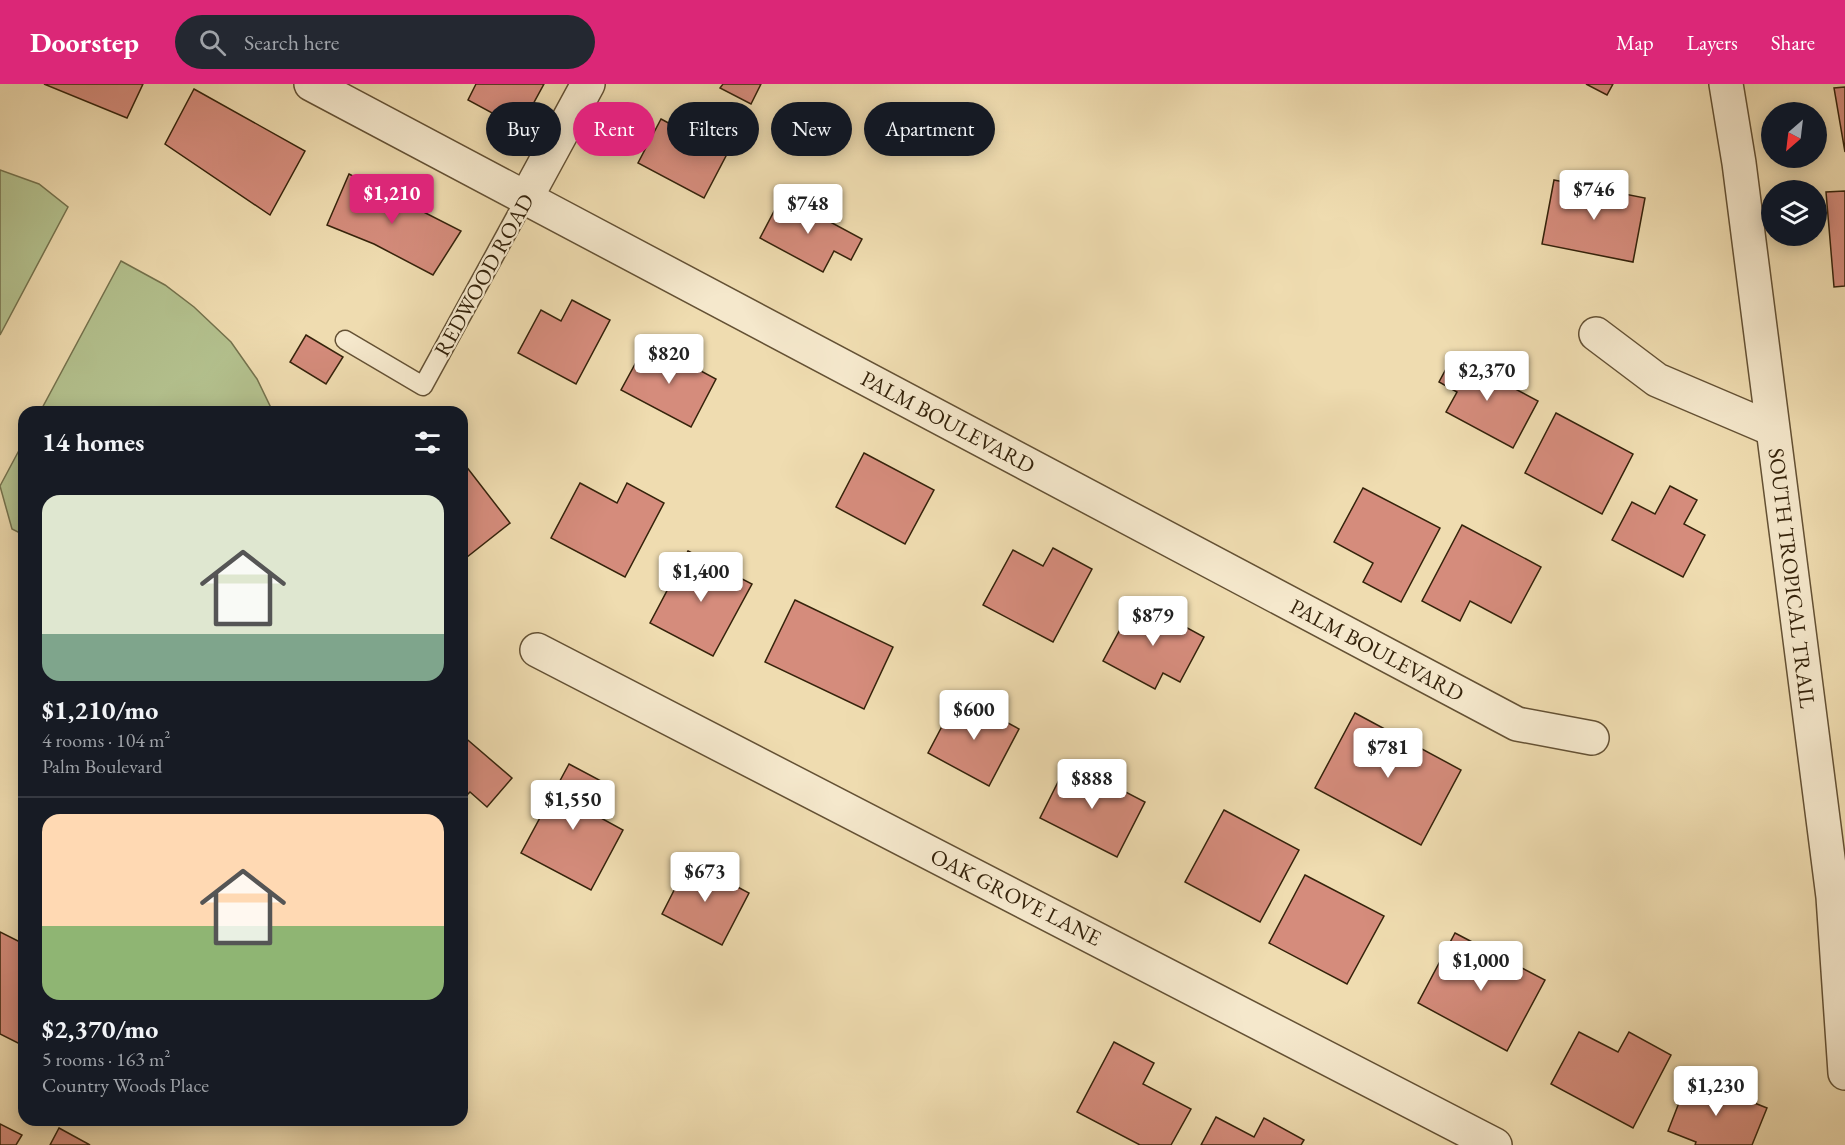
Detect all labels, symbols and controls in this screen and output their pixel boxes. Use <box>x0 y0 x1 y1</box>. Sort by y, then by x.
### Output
search box <box>175 15 595 69</box>
text: Doorstep <box>30 24 139 60</box>
icon: search <box>196 26 229 59</box>
text: Search here <box>244 28 339 57</box>
text: Map <box>1616 29 1654 56</box>
text: Layers <box>1687 29 1738 56</box>
text: Share <box>1771 29 1815 56</box>
chip: Buy <box>486 102 561 156</box>
chip: Rent <box>573 102 655 156</box>
chip: Filters <box>667 102 759 156</box>
chip: New <box>771 102 852 156</box>
chip: Apartment <box>864 102 995 156</box>
north arrow <box>1761 102 1827 168</box>
map controls <box>1761 102 1827 246</box>
pin: $746 <box>1558 170 1630 221</box>
pin: $1,210 <box>343 174 441 225</box>
text: $746 <box>1574 176 1614 202</box>
text: $1,210 <box>364 180 420 206</box>
button: layers <box>1761 180 1827 246</box>
pin: $748 <box>772 184 844 235</box>
street label: REDWOOD ROAD <box>427 189 541 361</box>
text: $748 <box>788 190 828 216</box>
pin: $820 <box>633 334 705 385</box>
text: $820 <box>649 340 689 366</box>
pin: $2,370 <box>1438 351 1536 402</box>
text: $2,370 <box>1459 357 1515 383</box>
street label: PALM BOULEVARD <box>856 364 1040 480</box>
text: 14 homes <box>42 425 144 459</box>
icon: filters <box>411 426 444 459</box>
street label: SOUTH TROPICAL TRAIL <box>1762 446 1822 710</box>
icon: home <box>189 534 297 642</box>
pin: $1,400 <box>652 552 750 603</box>
text: $1,400 <box>673 558 729 584</box>
street label: PALM BOULEVARD <box>1285 592 1469 708</box>
pin: $879 <box>1117 596 1189 647</box>
text: $879 <box>1133 602 1173 628</box>
pin: $600 <box>938 690 1010 741</box>
text: $1,210/mo <box>42 693 158 727</box>
text: $600 <box>954 696 994 722</box>
text: 4 rooms · 104 m² <box>42 727 170 753</box>
pin: $781 <box>1352 728 1424 779</box>
text: $781 <box>1368 734 1408 760</box>
text: Palm Boulevard <box>42 753 162 779</box>
pin: $888 <box>1056 759 1128 810</box>
text: $888 <box>1072 765 1112 791</box>
pin: $1,550 <box>524 780 622 831</box>
text: $1,550 <box>545 786 601 812</box>
street label: OAK GROVE LANE <box>926 841 1106 953</box>
pin: $673 <box>669 852 741 903</box>
icon: home <box>189 853 297 961</box>
text: $673 <box>685 858 725 884</box>
pin: $1,000 <box>1432 941 1530 992</box>
text: $1,000 <box>1453 947 1509 973</box>
text: $2,370/mo <box>42 1012 158 1046</box>
text: 5 rooms · 163 m² <box>42 1046 170 1072</box>
pin: $1,230 <box>1667 1066 1765 1117</box>
text: Country Woods Place <box>42 1072 209 1098</box>
text: $1,230 <box>1688 1072 1744 1098</box>

